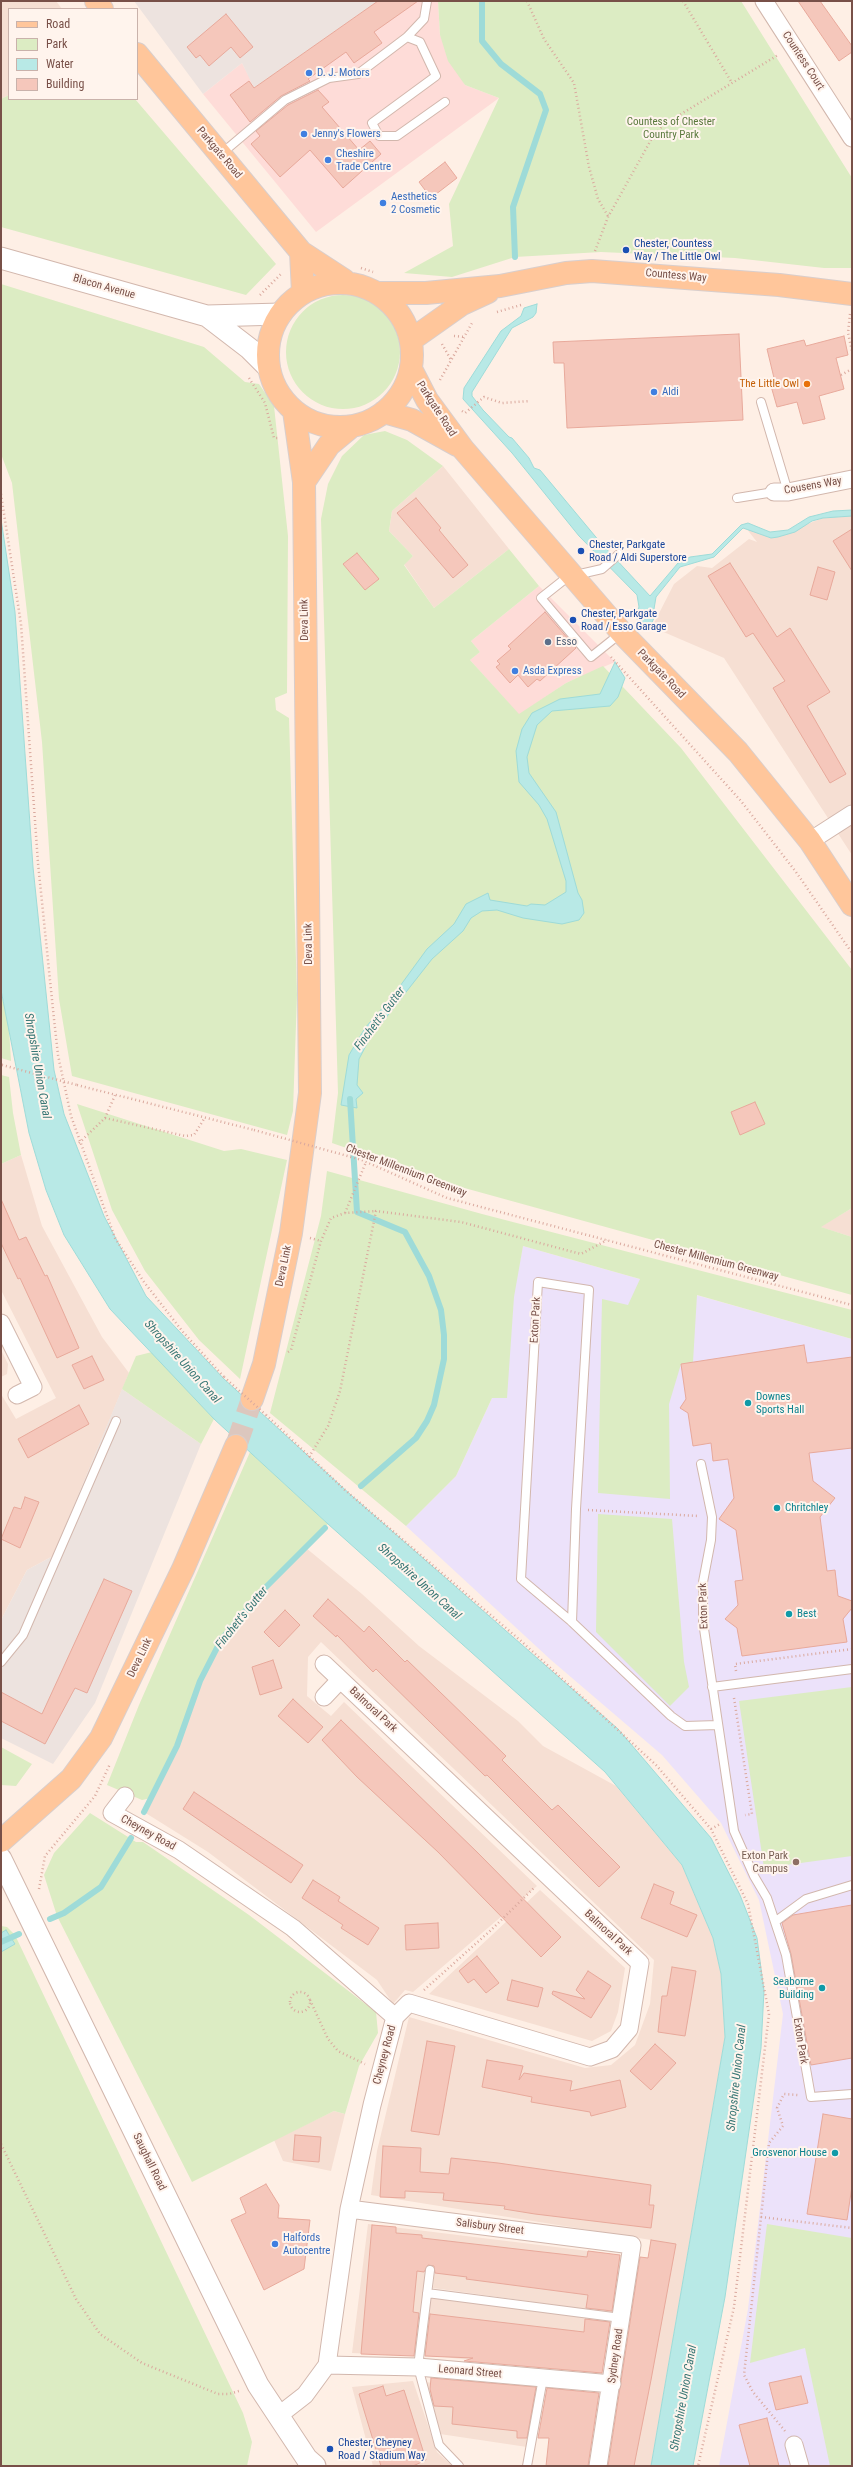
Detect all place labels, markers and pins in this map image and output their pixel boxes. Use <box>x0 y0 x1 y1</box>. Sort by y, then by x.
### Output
place label: D. J. Motors <box>317 66 370 80</box>
marker: D. J. Motors <box>304 68 314 78</box>
place label: Jenny's Flowers <box>312 127 381 141</box>
marker: Jenny's Flowers <box>299 129 309 139</box>
place label: Cheshire Trade Centre <box>336 147 391 173</box>
marker: Cheshire Trade Centre <box>323 155 333 165</box>
place label: Aesthetics 2 Cosmetic <box>391 190 440 216</box>
marker: Aesthetics 2 Cosmetic <box>378 198 388 208</box>
place label: Chester, Countess Way / The Little Owl <box>634 237 721 263</box>
marker: Chester, Countess Way / The Little Owl <box>621 245 631 255</box>
place label: The Little Owl <box>740 377 799 391</box>
marker: The Little Owl <box>802 379 812 389</box>
place label: Aldi <box>662 385 679 399</box>
marker: Aldi <box>649 387 659 397</box>
place label: Chester, Parkgate Road / Aldi Superstore <box>589 538 687 564</box>
marker: Chester, Parkgate Road / Aldi Superstore <box>576 546 586 556</box>
place label: Chester, Parkgate Road / Esso Garage <box>581 607 667 633</box>
marker: Chester, Parkgate Road / Esso Garage <box>568 615 578 625</box>
place label: Esso <box>556 635 577 649</box>
marker: Esso <box>543 637 553 647</box>
place label: Asda Express <box>523 664 582 678</box>
marker: Asda Express <box>510 666 520 676</box>
place label: Downes Sports Hall <box>756 1390 804 1416</box>
marker: Downes Sports Hall <box>743 1398 753 1408</box>
place label: Chritchley <box>785 1501 828 1515</box>
marker: Chritchley <box>772 1503 782 1513</box>
place label: Best <box>797 1607 816 1621</box>
marker: Best <box>784 1609 794 1619</box>
place label: Exton Park Campus <box>742 1849 788 1875</box>
marker: Exton Park Campus <box>791 1857 801 1867</box>
place label: Seaborne Building <box>773 1975 814 2001</box>
marker: Seaborne Building <box>817 1983 827 1993</box>
place label: Grosvenor House <box>752 2146 827 2160</box>
marker: Grosvenor House <box>830 2148 840 2158</box>
place label: Halfords Autocentre <box>283 2231 330 2257</box>
marker: Halfords Autocentre <box>270 2239 280 2249</box>
place label: Chester, Cheyney Road / Stadium Way <box>338 2436 426 2462</box>
marker: Chester, Cheyney Road / Stadium Way <box>325 2444 335 2454</box>

